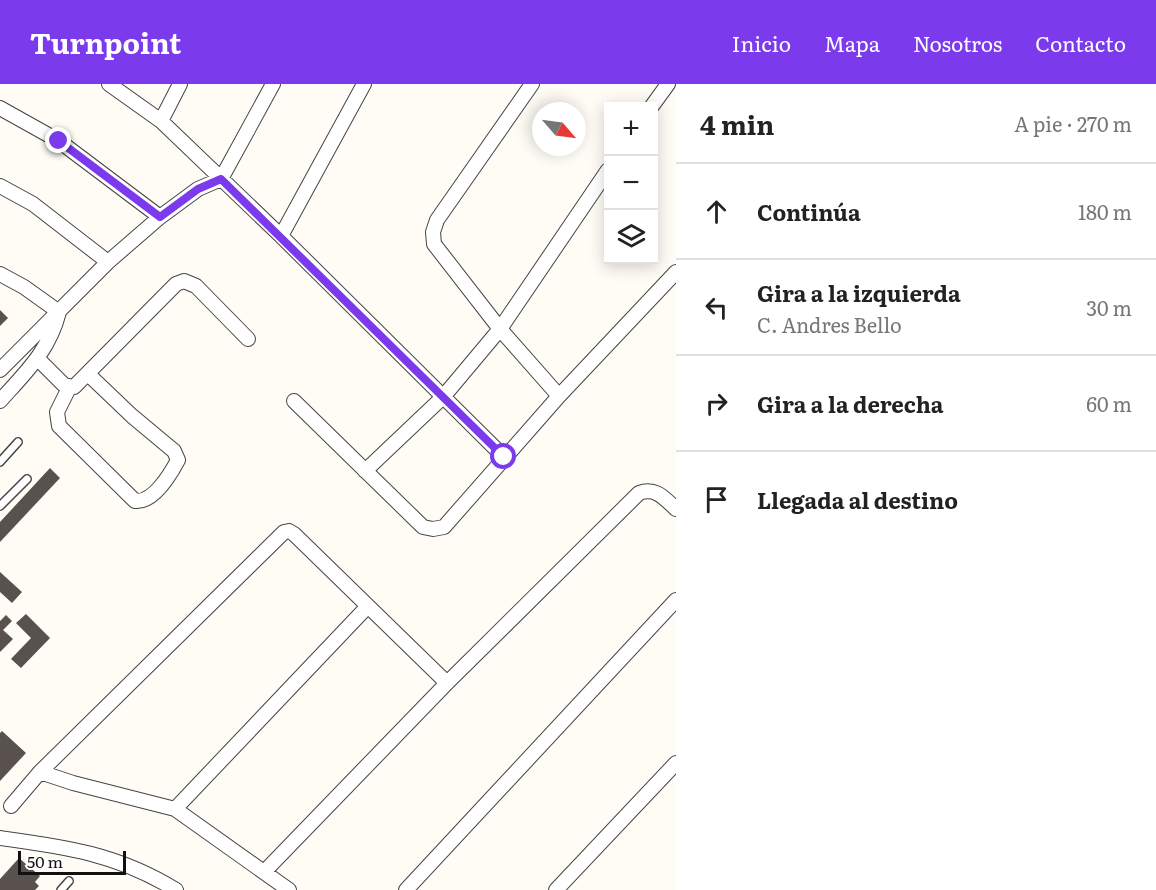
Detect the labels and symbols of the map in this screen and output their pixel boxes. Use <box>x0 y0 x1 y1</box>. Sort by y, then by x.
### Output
north arrow <box>532 102 586 156</box>
route end <box>45 127 71 153</box>
route start <box>490 443 516 469</box>
scale bar <box>18 848 126 876</box>

